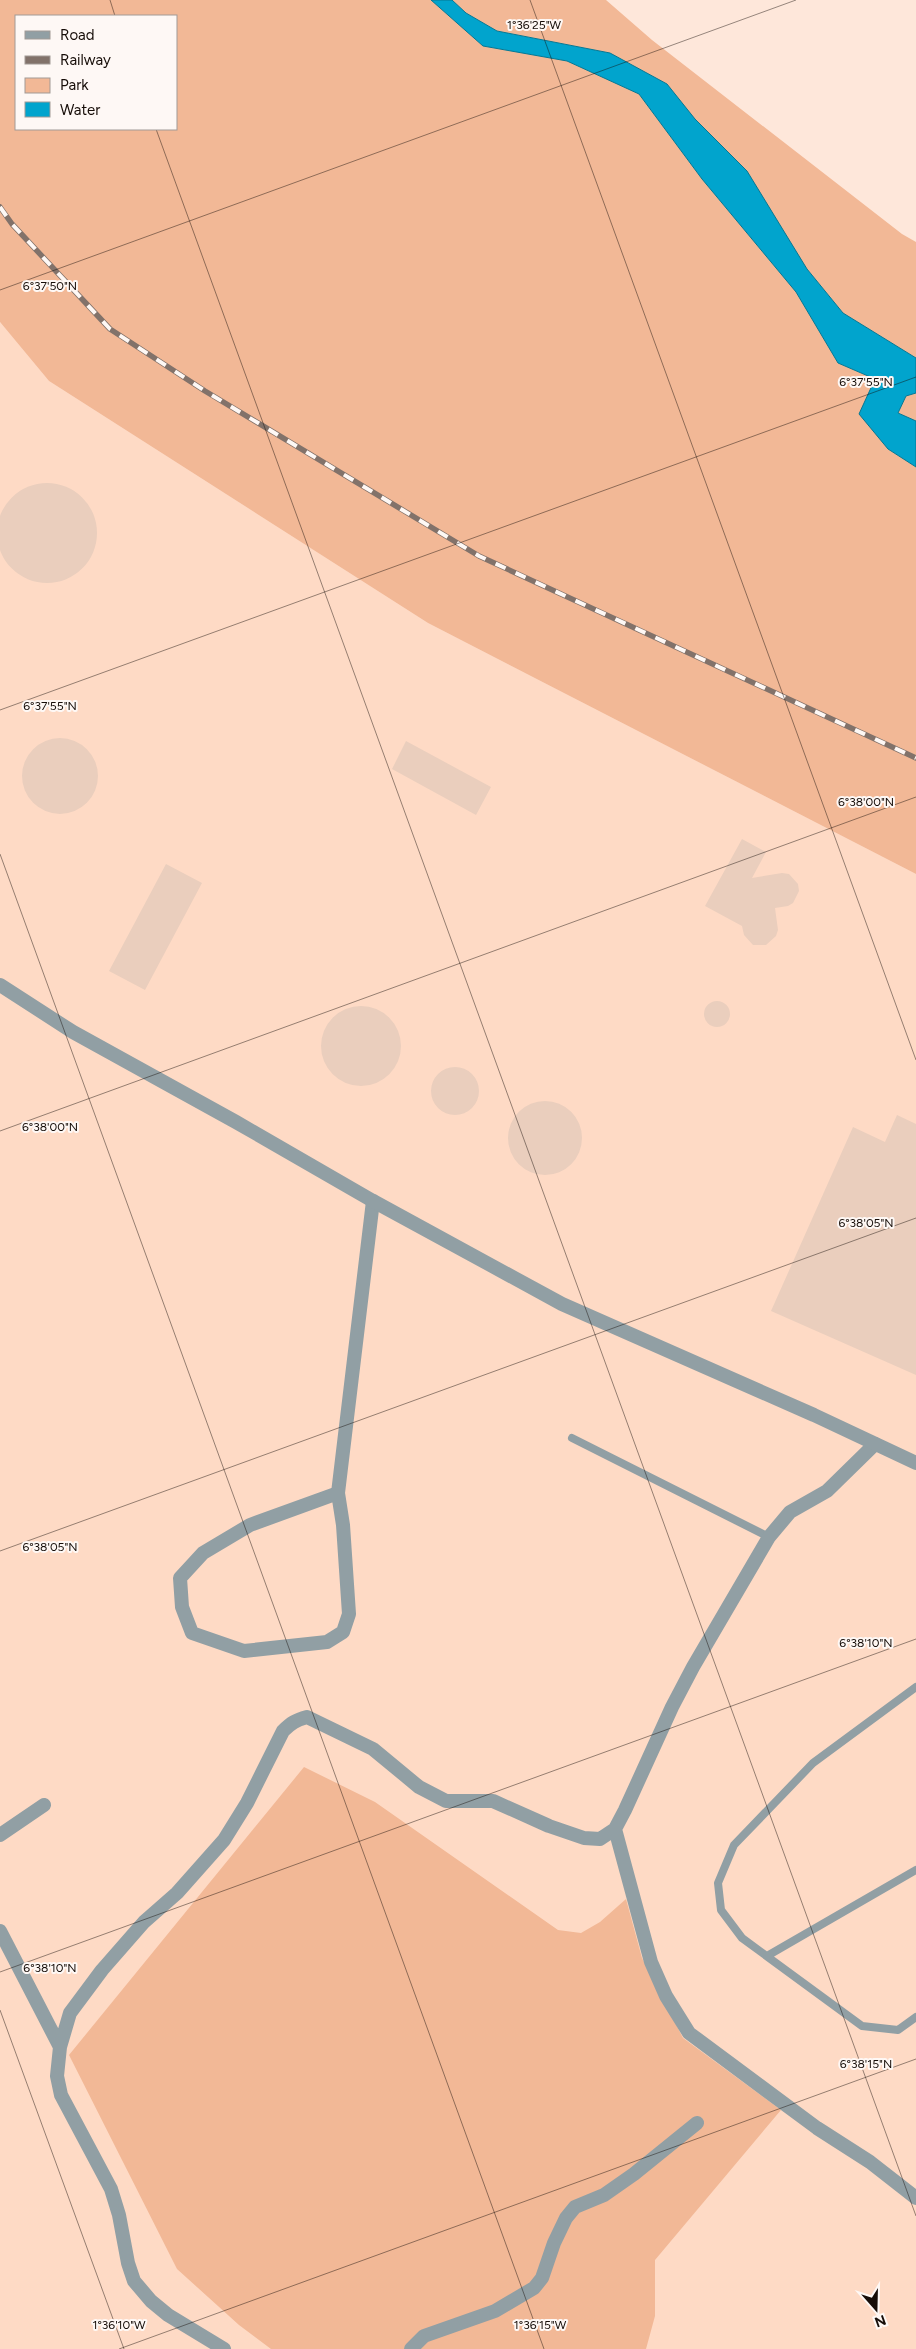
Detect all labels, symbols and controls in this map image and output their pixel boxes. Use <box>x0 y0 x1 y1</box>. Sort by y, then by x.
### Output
legend <box>15 15 178 130</box>
text: 1°36'25"W <box>507 18 562 32</box>
text: Road <box>60 26 95 44</box>
text: Railway <box>60 51 111 69</box>
text: Park <box>60 76 89 94</box>
text: Water <box>60 101 100 119</box>
text: 6°37'50"N <box>23 279 77 293</box>
text: 6°37'55"N <box>839 375 893 389</box>
text: 6°37'55"N <box>23 699 77 713</box>
text: 6°38'00"N <box>838 795 894 809</box>
text: 6°38'00"N <box>22 1120 78 1134</box>
text: 6°38'05"N <box>838 1216 894 1230</box>
text: 6°38'05"N <box>22 1540 78 1554</box>
text: 6°38'10"N <box>839 1636 893 1650</box>
text: 6°38'10"N <box>23 1961 77 1975</box>
text: 6°38'15"N <box>840 2057 892 2071</box>
north arrow <box>851 2284 901 2334</box>
text: N <box>872 2311 888 2331</box>
text: 1°36'10"W <box>92 2318 146 2332</box>
text: 1°36'15"W <box>514 2318 567 2332</box>

